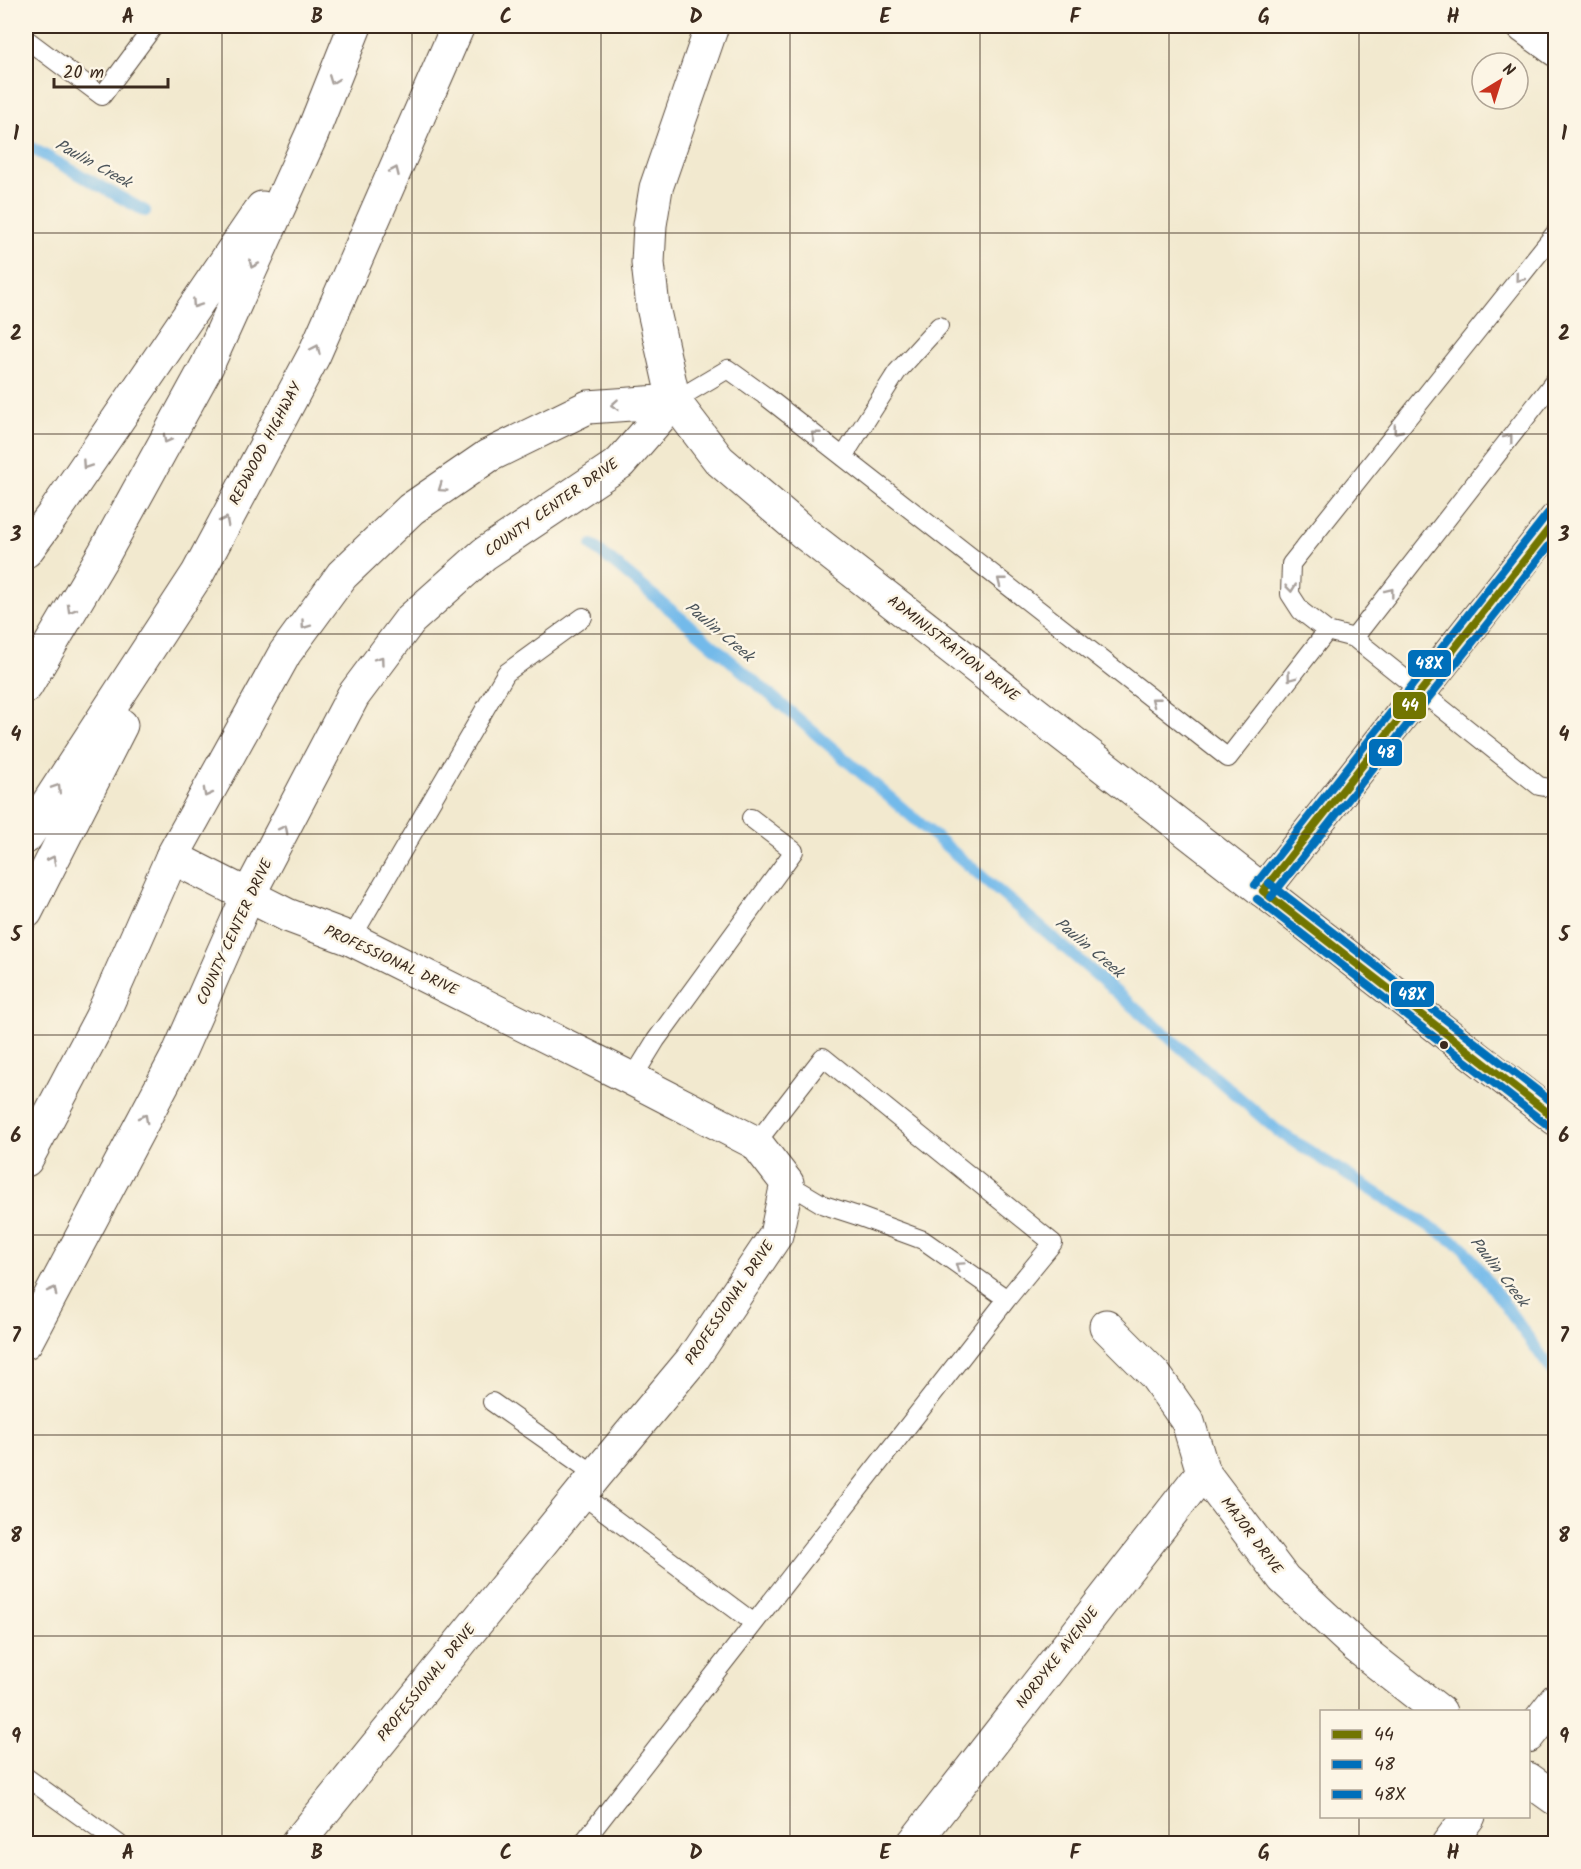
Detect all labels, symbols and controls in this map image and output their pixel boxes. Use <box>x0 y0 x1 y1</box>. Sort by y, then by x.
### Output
text: A <box>122 2 134 34</box>
text: B <box>311 2 323 34</box>
text: C <box>500 2 512 34</box>
text: D <box>689 2 703 34</box>
text: E <box>879 2 891 34</box>
text: F <box>1070 2 1082 34</box>
text: G <box>1258 2 1270 34</box>
text: H <box>1446 2 1460 34</box>
scale bar <box>54 51 168 89</box>
north arrow <box>1470 51 1530 111</box>
text: N <box>1497 57 1520 83</box>
text: 20 m <box>63 59 104 88</box>
one-way arrow <box>328 74 340 85</box>
text: 1 <box>13 119 19 151</box>
text: 1 <box>1561 119 1567 151</box>
water label: Paulin Creek <box>50 133 138 196</box>
one-way arrow <box>388 166 400 177</box>
one-way arrow <box>248 258 260 269</box>
one-way arrow <box>1515 271 1526 282</box>
one-way arrow <box>192 298 203 309</box>
text: 2 <box>10 319 22 351</box>
text: 2 <box>1558 319 1570 351</box>
one-way arrow <box>309 344 321 355</box>
street label: REDWOOD HIGHWAY <box>223 377 309 510</box>
one-way arrow <box>611 398 620 411</box>
one-way arrow <box>1394 424 1405 435</box>
one-way arrow <box>810 432 821 443</box>
one-way arrow <box>163 433 174 443</box>
one-way arrow <box>1502 434 1513 445</box>
street label: COUNTY CENTER DRIVE <box>480 452 625 564</box>
one-way arrow <box>82 459 93 470</box>
one-way arrow <box>437 481 448 492</box>
one-way arrow <box>218 517 229 528</box>
text: 3 <box>10 520 22 552</box>
text: 3 <box>1558 520 1570 552</box>
one-way arrow <box>997 578 1008 589</box>
one-way arrow <box>1284 583 1297 592</box>
one-way arrow <box>1382 588 1393 599</box>
street label: ADMINISTRATION DRIVE <box>882 590 1025 709</box>
water label: Paulin Creek <box>679 596 761 670</box>
one-way arrow <box>67 603 78 613</box>
one-way arrow <box>301 619 312 630</box>
line badge: 48X <box>1407 649 1452 678</box>
text: 48X <box>1415 652 1443 677</box>
one-way arrow <box>373 656 384 667</box>
one-way arrow <box>1287 671 1298 682</box>
line badge: 44 <box>1392 691 1427 720</box>
text: 44 <box>1401 694 1419 719</box>
one-way arrow <box>1151 697 1162 708</box>
text: 4 <box>11 720 22 752</box>
text: 4 <box>1559 720 1570 752</box>
line badge: 48 <box>1368 738 1403 767</box>
text: 48 <box>1377 741 1396 766</box>
one-way arrow <box>50 784 62 794</box>
one-way arrow <box>203 787 214 798</box>
one-way arrow <box>277 825 288 836</box>
street label: COUNTY CENTER DRIVE <box>190 854 280 1009</box>
one-way arrow <box>45 856 56 866</box>
water label: Paulin Creek <box>1049 912 1131 986</box>
street label: PROFESSIONAL DRIVE <box>320 919 463 1003</box>
text: 5 <box>10 920 23 952</box>
text: 5 <box>1558 920 1571 952</box>
line badge: 48X <box>1390 980 1435 1008</box>
text: 48X <box>1398 983 1426 1008</box>
unlabelled marker <box>1438 1039 1450 1051</box>
one-way arrow <box>137 1113 149 1124</box>
text: 6 <box>11 1121 22 1153</box>
text: 6 <box>1559 1121 1570 1153</box>
water label: Paulin Creek <box>1463 1231 1536 1314</box>
street label: PROFESSIONAL DRIVE <box>679 1235 781 1370</box>
one-way arrow <box>955 1262 966 1273</box>
one-way arrow <box>46 1286 57 1297</box>
text: 7 <box>11 1321 21 1353</box>
text: 7 <box>1559 1321 1569 1353</box>
street label: MAJOR DRIVE <box>1214 1492 1289 1581</box>
text: 8 <box>10 1521 22 1553</box>
text: 8 <box>1558 1521 1570 1553</box>
street label: NORDYKE AVENUE <box>1010 1601 1106 1714</box>
street label: PROFESSIONAL DRIVE <box>372 1618 483 1747</box>
legend <box>1320 1710 1530 1818</box>
text: 44 <box>1374 1721 1394 1750</box>
text: 9 <box>11 1722 21 1754</box>
text: 9 <box>1559 1722 1569 1754</box>
text: 48 <box>1374 1751 1395 1780</box>
text: 48X <box>1374 1781 1407 1810</box>
text: A <box>122 1838 134 1869</box>
text: B <box>311 1838 323 1869</box>
text: C <box>500 1838 512 1869</box>
text: D <box>689 1838 703 1869</box>
text: E <box>879 1838 891 1869</box>
text: F <box>1070 1838 1082 1869</box>
text: G <box>1258 1838 1270 1869</box>
text: H <box>1446 1838 1460 1869</box>

